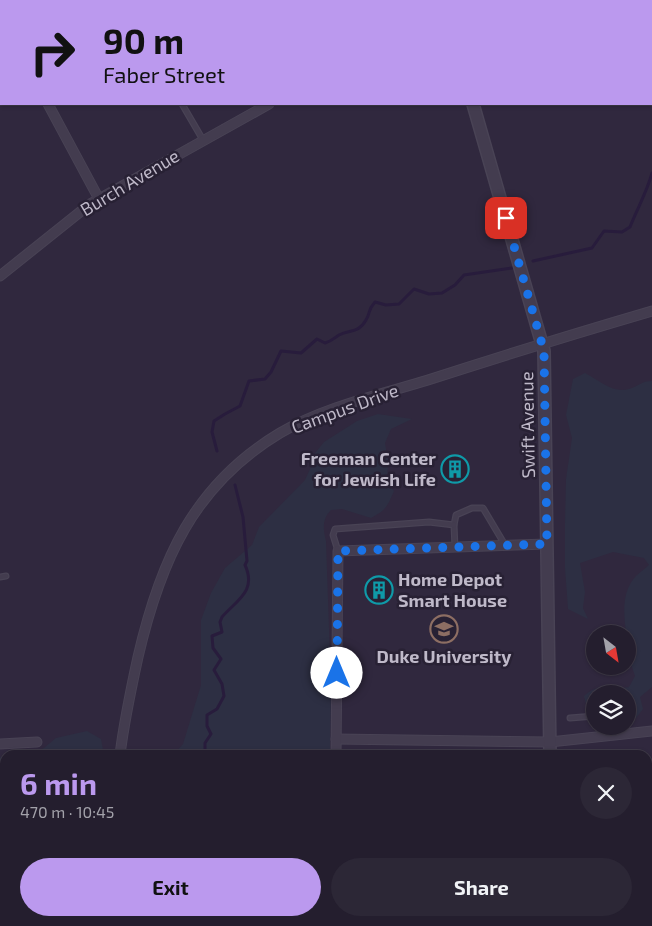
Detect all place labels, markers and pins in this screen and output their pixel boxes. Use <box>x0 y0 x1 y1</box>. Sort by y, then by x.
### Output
pin <box>485 197 527 239</box>
place label: Freeman Center for Jewish Life <box>301 447 436 490</box>
building icon: Freeman Center for Jewish Life <box>440 454 470 484</box>
place label: Home Depot Smart House <box>398 568 507 611</box>
building icon: Home Depot Smart House <box>364 575 394 605</box>
school or university icon: Duke University <box>429 614 459 644</box>
place label: Duke University <box>377 645 512 667</box>

